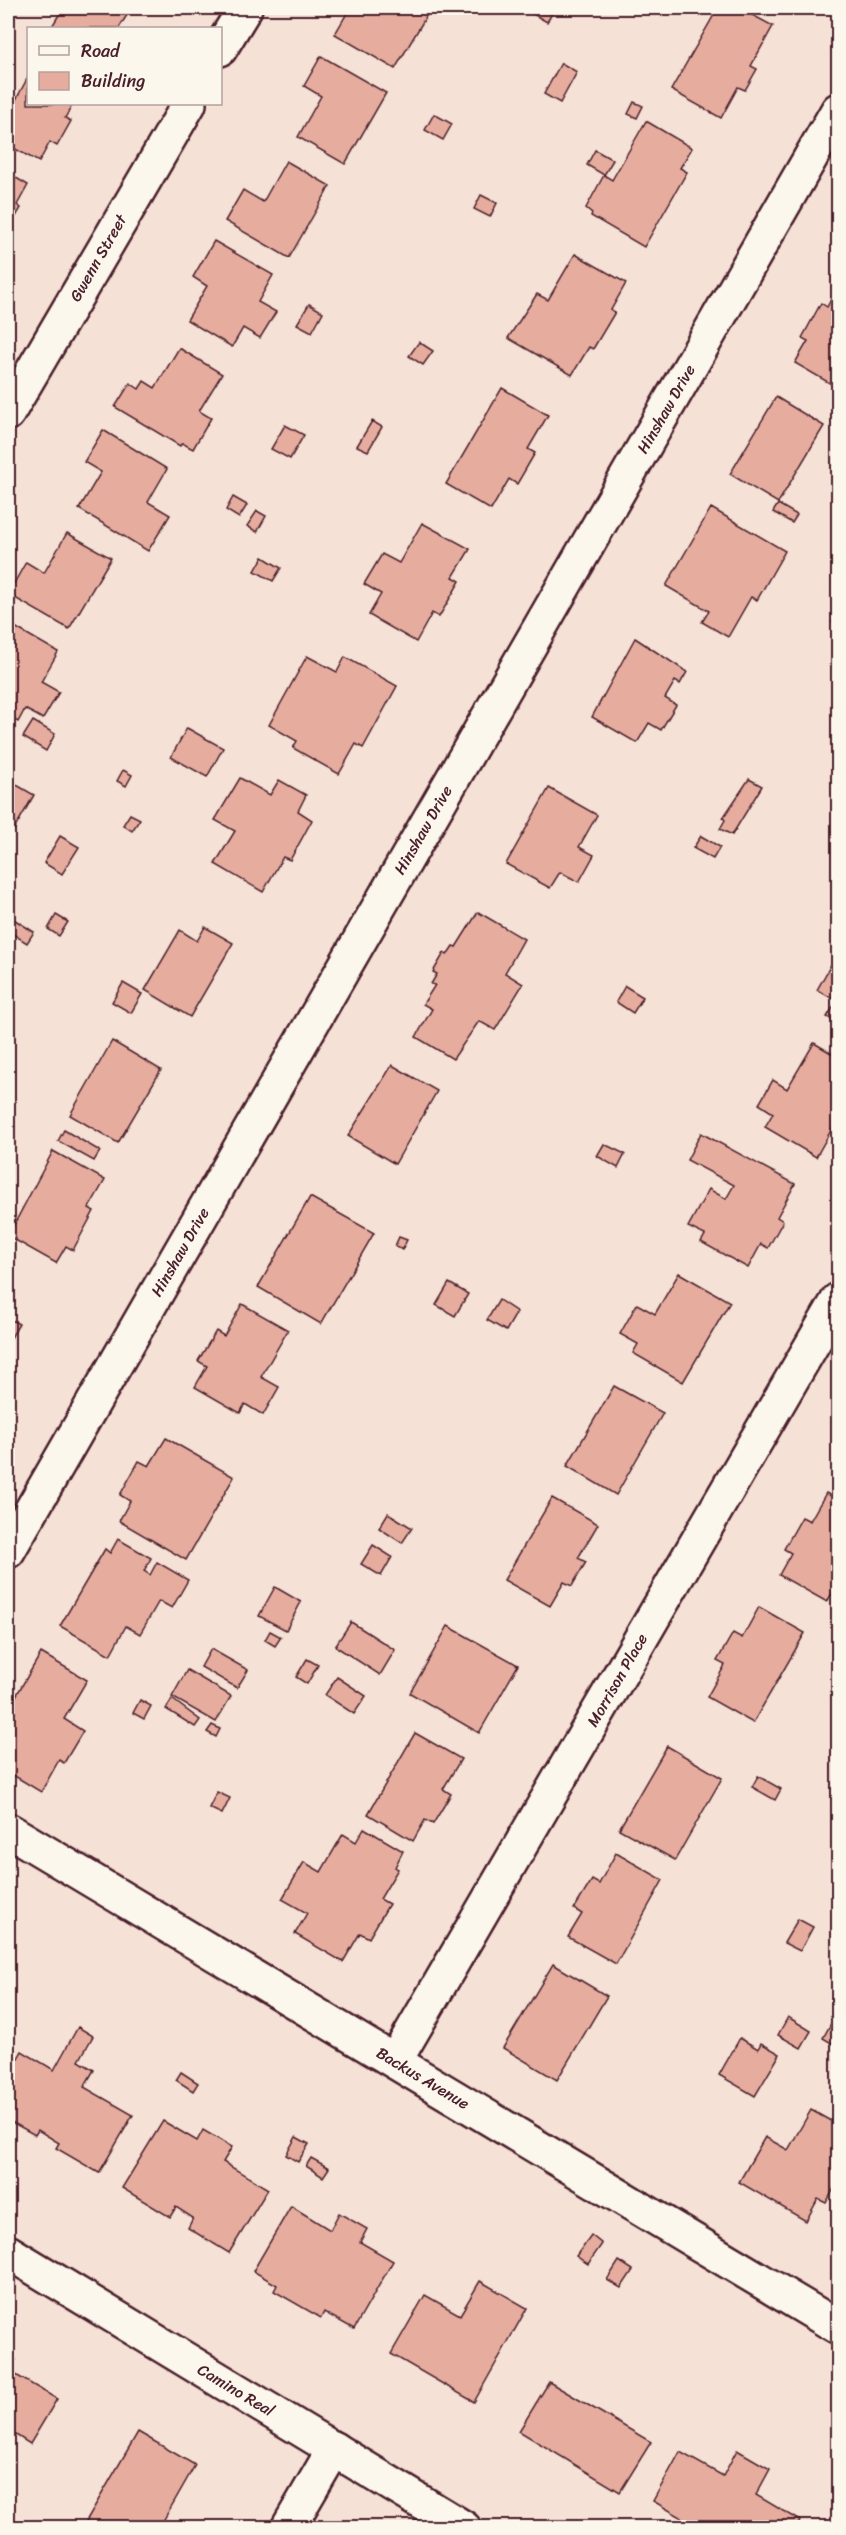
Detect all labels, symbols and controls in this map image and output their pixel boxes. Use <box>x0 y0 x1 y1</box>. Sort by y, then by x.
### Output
legend <box>27 27 222 105</box>
text: Road <box>81 35 121 67</box>
text: Building <box>81 65 145 97</box>
street label: Gwenn Street <box>61 208 135 307</box>
street label: Hinshaw Drive <box>629 359 703 459</box>
street label: Hinshaw Drive <box>386 780 460 880</box>
street label: Hinshaw Drive <box>143 1202 217 1302</box>
street label: Morrison Place <box>578 1628 656 1732</box>
street label: Backus Avenue <box>371 2039 475 2117</box>
street label: Camino Real <box>192 2355 281 2425</box>

